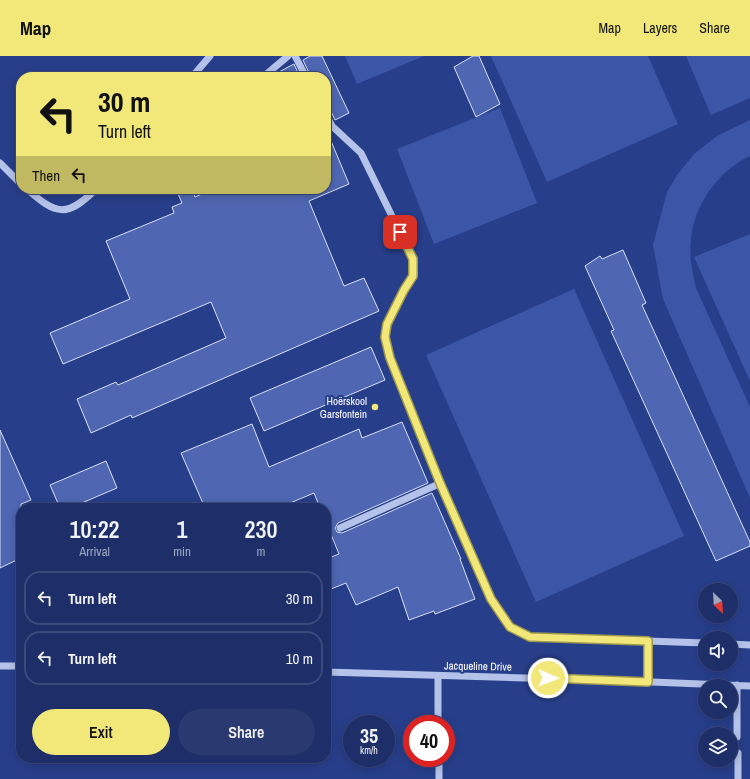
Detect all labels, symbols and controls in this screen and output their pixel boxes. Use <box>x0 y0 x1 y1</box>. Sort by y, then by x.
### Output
text: Map <box>20 15 51 41</box>
text: Map <box>599 19 621 37</box>
text: Layers <box>643 19 677 37</box>
text: Share <box>699 19 730 37</box>
text: 30 m <box>98 83 150 121</box>
icon: left <box>32 88 84 140</box>
text: Turn left <box>98 119 151 144</box>
icon: left <box>68 164 90 186</box>
text: Then <box>32 165 60 186</box>
pin <box>383 215 417 249</box>
icon: arrive <box>389 221 411 243</box>
place label: Hoërskool Garsfontein <box>320 394 367 421</box>
marker: Hoërskool Garsfontein <box>370 402 380 412</box>
text: 10:22 <box>70 513 120 545</box>
text: 1 <box>177 513 188 545</box>
text: 230 <box>245 513 277 545</box>
text: Arrival <box>79 543 110 560</box>
text: min <box>173 543 191 560</box>
text: m <box>257 543 265 560</box>
north arrow <box>698 583 738 623</box>
map controls <box>698 583 738 767</box>
icon: left <box>34 587 56 609</box>
text: Turn left <box>68 588 116 609</box>
text: 30 m <box>286 588 313 609</box>
button: sound <box>698 631 738 671</box>
icon: left <box>34 647 56 669</box>
text: Turn left <box>68 648 116 669</box>
text: 10 m <box>286 648 313 669</box>
position arrow <box>527 657 569 699</box>
street label: Jacqueline Drive <box>444 658 512 674</box>
button: search <box>698 679 738 719</box>
button: Exit <box>32 709 170 755</box>
button: Share <box>178 709 315 755</box>
speed limit sign: 40 <box>403 715 455 767</box>
text: 35 <box>360 722 378 749</box>
button: layers <box>698 727 738 767</box>
text: km/h <box>360 744 378 757</box>

